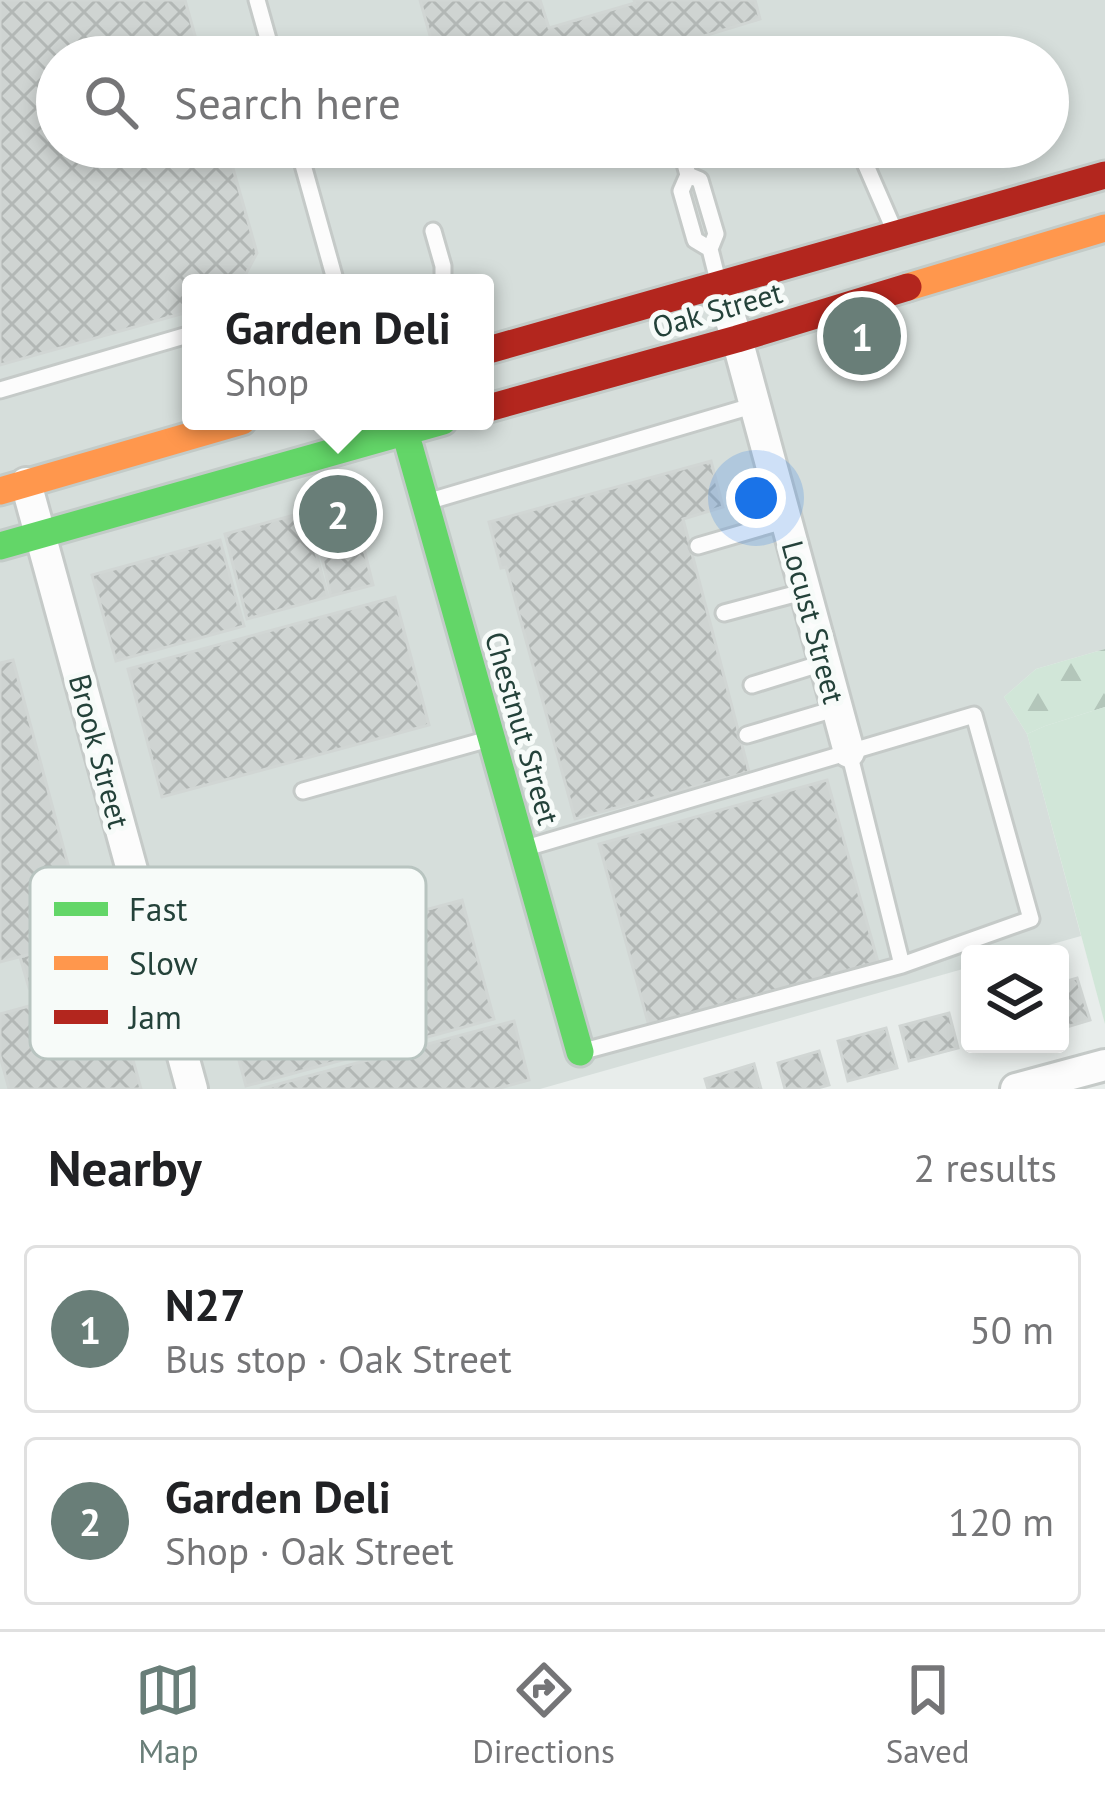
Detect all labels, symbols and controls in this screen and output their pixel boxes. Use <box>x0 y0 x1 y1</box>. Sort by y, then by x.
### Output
search box <box>36 36 1069 168</box>
icon: search <box>78 69 144 135</box>
text: Search here <box>174 73 401 131</box>
street label: Oak Street <box>647 272 787 346</box>
popup <box>182 274 494 430</box>
pin: 1 <box>823 291 901 381</box>
text: Garden Deli <box>225 298 451 356</box>
text: Shop <box>225 356 309 407</box>
your location <box>726 468 786 528</box>
pin: 2 <box>299 469 377 559</box>
street label: Locust Street <box>774 536 854 708</box>
street label: Chestnut Street <box>477 627 569 829</box>
street label: Brook Street <box>61 670 139 832</box>
legend <box>30 867 426 1059</box>
text: Fast <box>129 887 188 930</box>
text: Slow <box>129 941 198 984</box>
map controls <box>961 945 1069 1053</box>
button: layers <box>961 945 1069 1053</box>
text: Jam <box>127 995 182 1038</box>
text: Nearby <box>48 1134 202 1200</box>
text: 2 results <box>914 1142 1057 1193</box>
text: N27 <box>165 1275 246 1333</box>
text: 1 <box>79 1304 101 1355</box>
text: 50 m <box>969 1304 1054 1355</box>
text: Bus stop · Oak Street <box>165 1333 512 1384</box>
text: Garden Deli <box>165 1467 391 1525</box>
text: 2 <box>79 1496 101 1547</box>
text: 120 m <box>948 1496 1054 1547</box>
text: Shop · Oak Street <box>165 1525 454 1576</box>
tab: Map <box>135 1657 201 1772</box>
tab: Directions <box>472 1657 615 1772</box>
tab: Saved <box>886 1657 970 1772</box>

